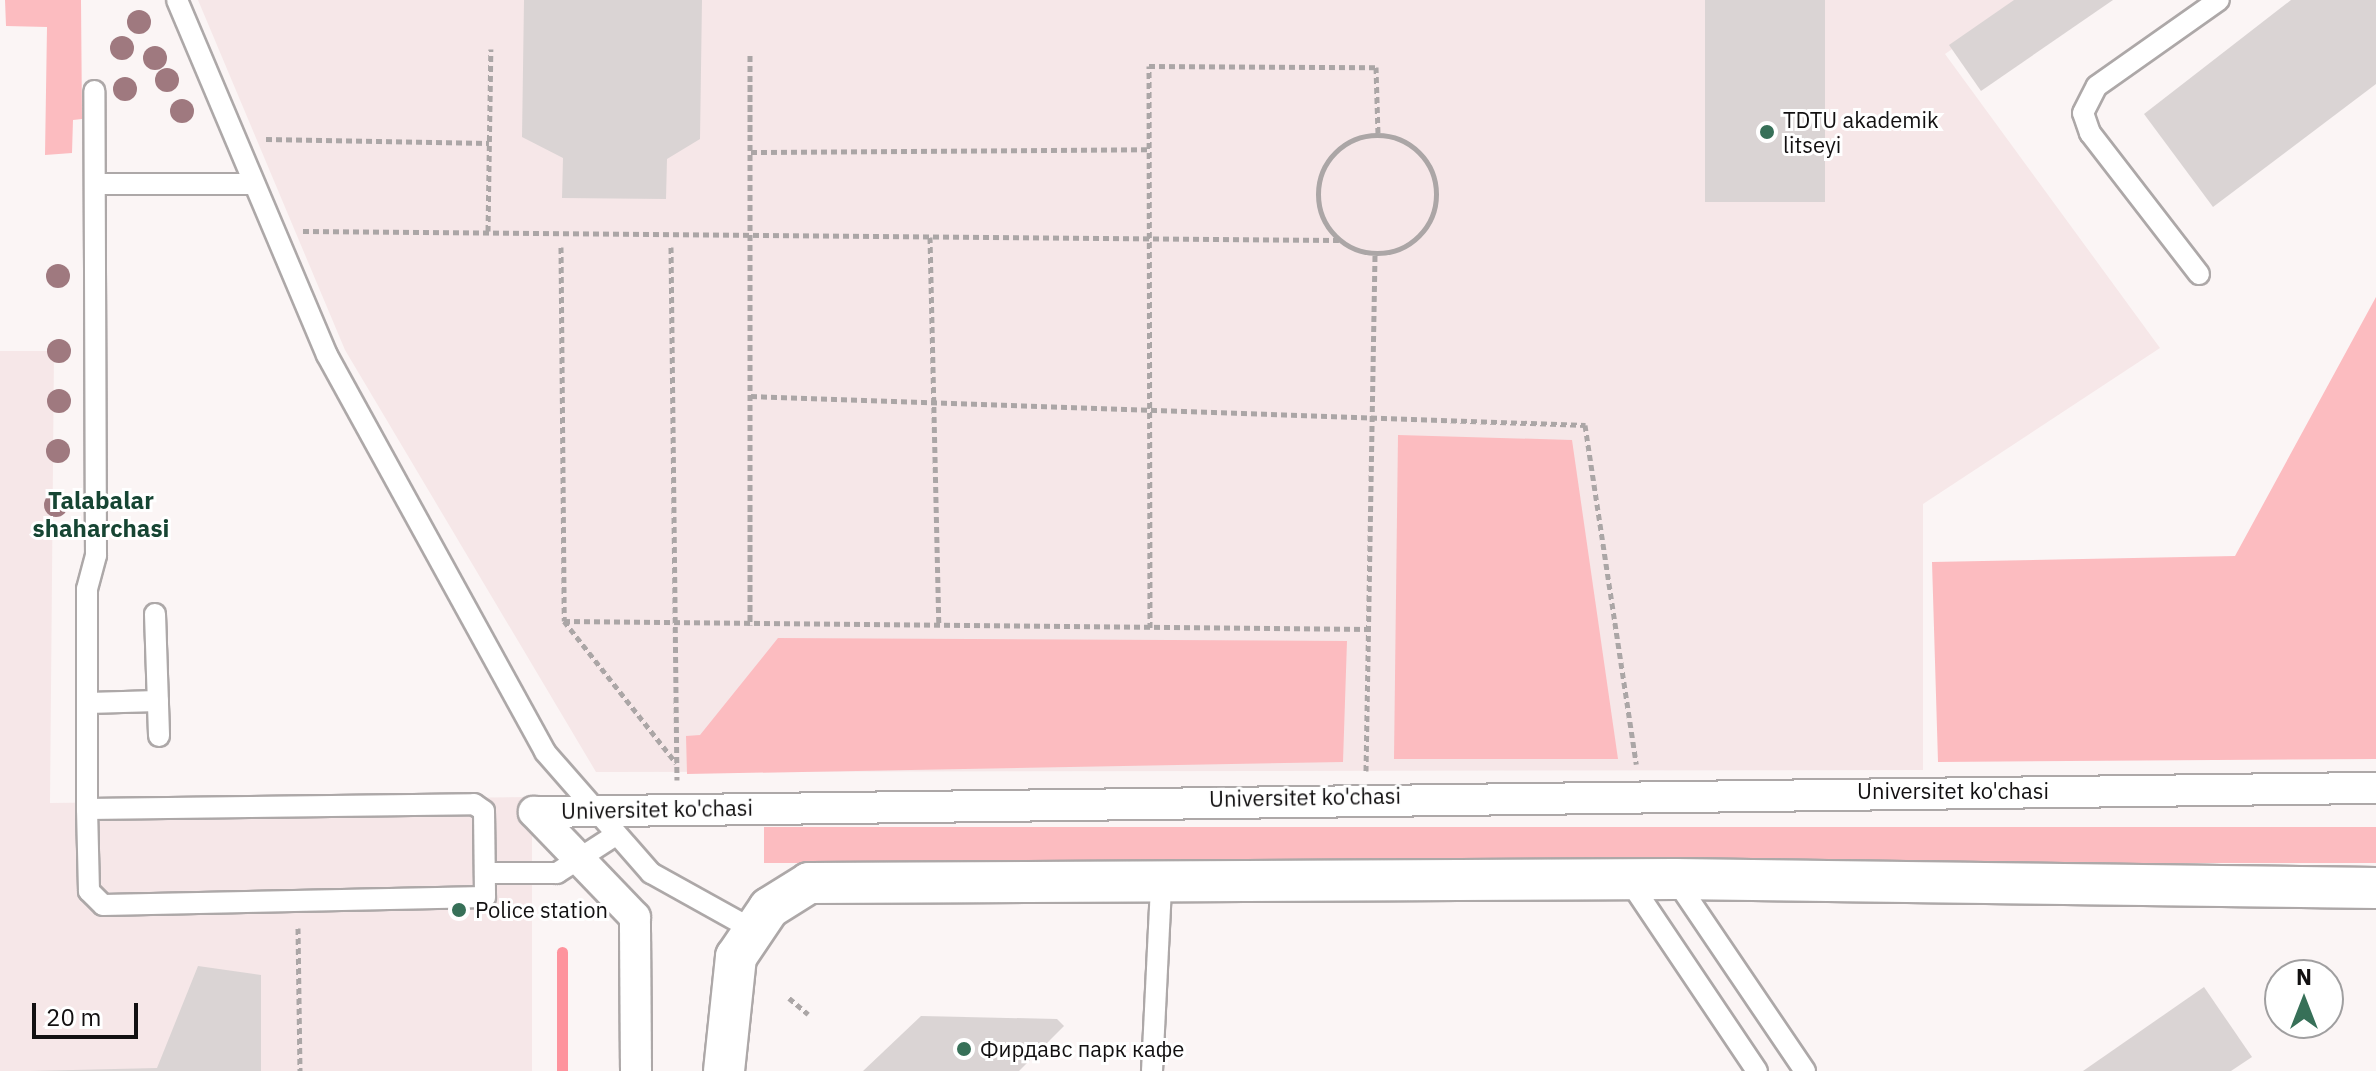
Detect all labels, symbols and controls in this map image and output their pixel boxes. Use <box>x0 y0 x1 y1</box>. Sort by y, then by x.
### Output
place label: TDTU akademik litseyi <box>1783 106 1939 158</box>
marker: TDTU akademik litseyi <box>1758 123 1776 141</box>
district label: Talabalar shaharchasi <box>33 487 169 543</box>
street label: Universitet ko'chasi <box>1857 778 2049 804</box>
street label: Universitet ko'chasi <box>1209 782 1401 812</box>
street label: Universitet ko'chasi <box>561 794 753 824</box>
place label: Police station <box>475 897 608 923</box>
marker: Police station <box>450 901 468 919</box>
north arrow <box>2264 959 2344 1039</box>
text: N <box>2296 962 2312 991</box>
scale bar <box>36 987 142 1037</box>
text: 20 m <box>46 1001 101 1033</box>
place label: Фирдавс парк кафе <box>980 1036 1184 1062</box>
marker: Фирдавс парк кафе <box>955 1040 973 1058</box>

